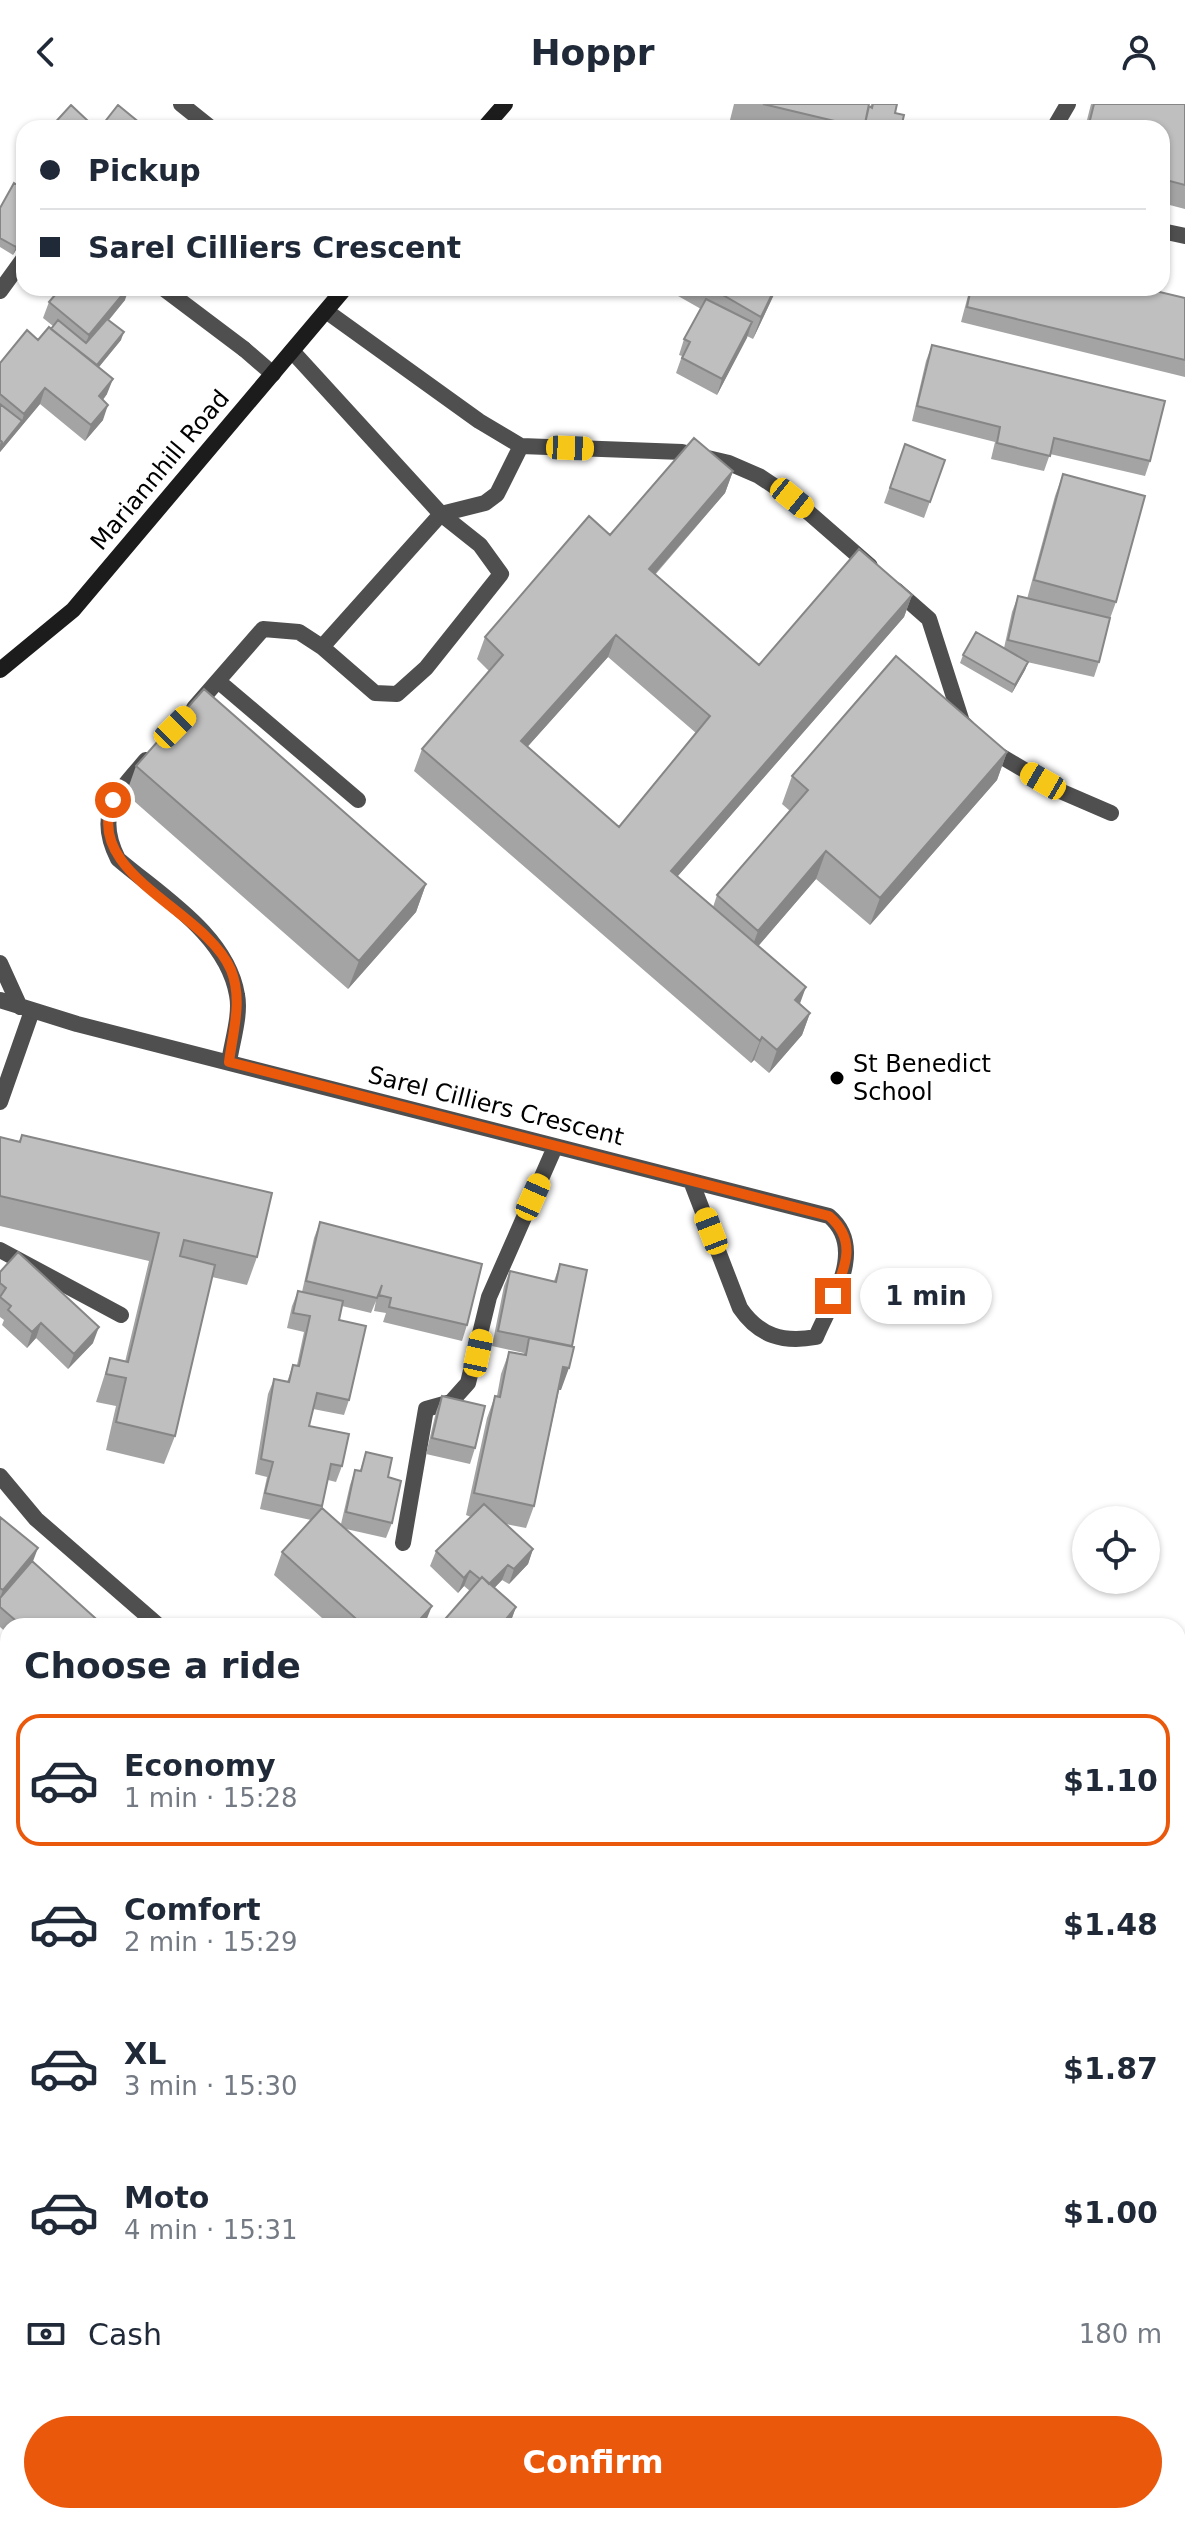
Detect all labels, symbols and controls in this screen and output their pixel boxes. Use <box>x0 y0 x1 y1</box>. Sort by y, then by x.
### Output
icon: back <box>24 30 68 74</box>
icon: person <box>1117 30 1161 74</box>
text: Hoppr <box>530 32 655 73</box>
text: Pickup <box>88 153 201 188</box>
text: Sarel Cilliers Crescent <box>88 230 461 265</box>
street label: Mariannhill Road <box>85 384 235 556</box>
car <box>546 435 594 461</box>
car <box>766 474 818 522</box>
car <box>150 702 200 752</box>
car <box>1016 759 1070 803</box>
route start <box>95 782 131 818</box>
place label: St Benedict School <box>853 1050 991 1106</box>
street label: Sarel Cilliers Crescent <box>365 1061 627 1151</box>
marker: St Benedict School <box>828 1069 846 1087</box>
car <box>512 1170 554 1224</box>
car <box>691 1204 731 1258</box>
callout: 1 min <box>861 1268 993 1324</box>
route end <box>815 1278 851 1314</box>
text: 1 min <box>885 1281 967 1311</box>
car <box>461 1327 495 1379</box>
map controls <box>1072 1506 1160 1594</box>
button: locate <box>1072 1506 1160 1594</box>
text: Choose a ride <box>24 1645 301 1686</box>
icon: car <box>28 1744 100 1816</box>
text: Economy <box>124 1748 276 1783</box>
text: $1.10 <box>1063 1763 1158 1798</box>
text: 1 min · 15:28 <box>124 1783 298 1813</box>
icon: car <box>28 1888 100 1960</box>
text: Comfort <box>124 1892 261 1927</box>
text: $1.48 <box>1063 1907 1158 1942</box>
text: 2 min · 15:29 <box>124 1927 298 1957</box>
icon: car <box>28 2032 100 2104</box>
text: XL <box>124 2036 166 2071</box>
text: $1.87 <box>1063 2051 1158 2086</box>
text: 3 min · 15:30 <box>124 2071 298 2101</box>
icon: car <box>28 2176 100 2248</box>
text: Moto <box>124 2180 209 2215</box>
text: $1.00 <box>1063 2195 1158 2230</box>
text: 4 min · 15:31 <box>124 2215 298 2245</box>
icon: cash <box>24 2312 68 2356</box>
text: Cash <box>88 2317 162 2352</box>
text: 180 m <box>1079 2319 1162 2349</box>
button: Confirm <box>24 2416 1162 2508</box>

